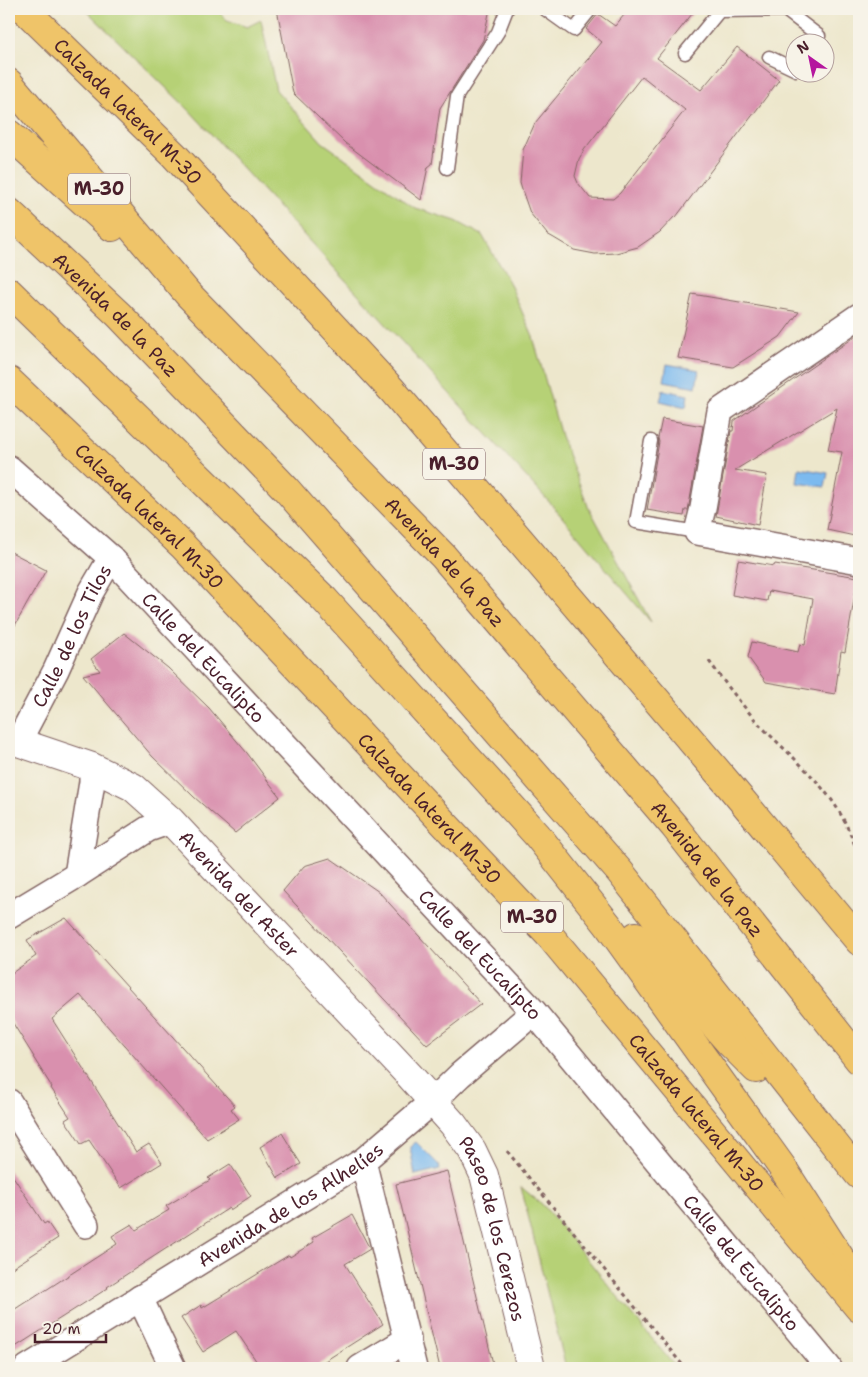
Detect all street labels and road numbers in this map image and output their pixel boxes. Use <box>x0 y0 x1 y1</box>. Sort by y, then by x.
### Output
street label: Calzada lateral M-30 <box>50 34 206 190</box>
road number: M-30 <box>68 173 130 204</box>
street label: Avenida de la Paz <box>47 247 184 382</box>
street label: Calzada lateral M-30 <box>69 438 229 595</box>
road number: M-30 <box>423 448 485 479</box>
street label: Avenida de la Paz <box>379 492 510 632</box>
street label: Calle de los Tilos <box>26 560 118 712</box>
street label: Calle del Eucalipto <box>136 587 270 729</box>
street label: Calzada lateral M-30 <box>352 728 507 890</box>
street label: Avenida de la Paz <box>645 796 769 942</box>
street label: Avenida del Aster <box>173 825 305 963</box>
street label: Calle del Eucalipto <box>413 884 547 1025</box>
road number: M-30 <box>501 902 563 932</box>
street label: Calzada lateral M-30 <box>623 1028 770 1198</box>
street label: Paseo de los Cerezos <box>453 1131 531 1324</box>
street label: Avenida de los Alhelíes <box>193 1137 389 1273</box>
street label: Calle del Eucalipto <box>677 1189 805 1336</box>

